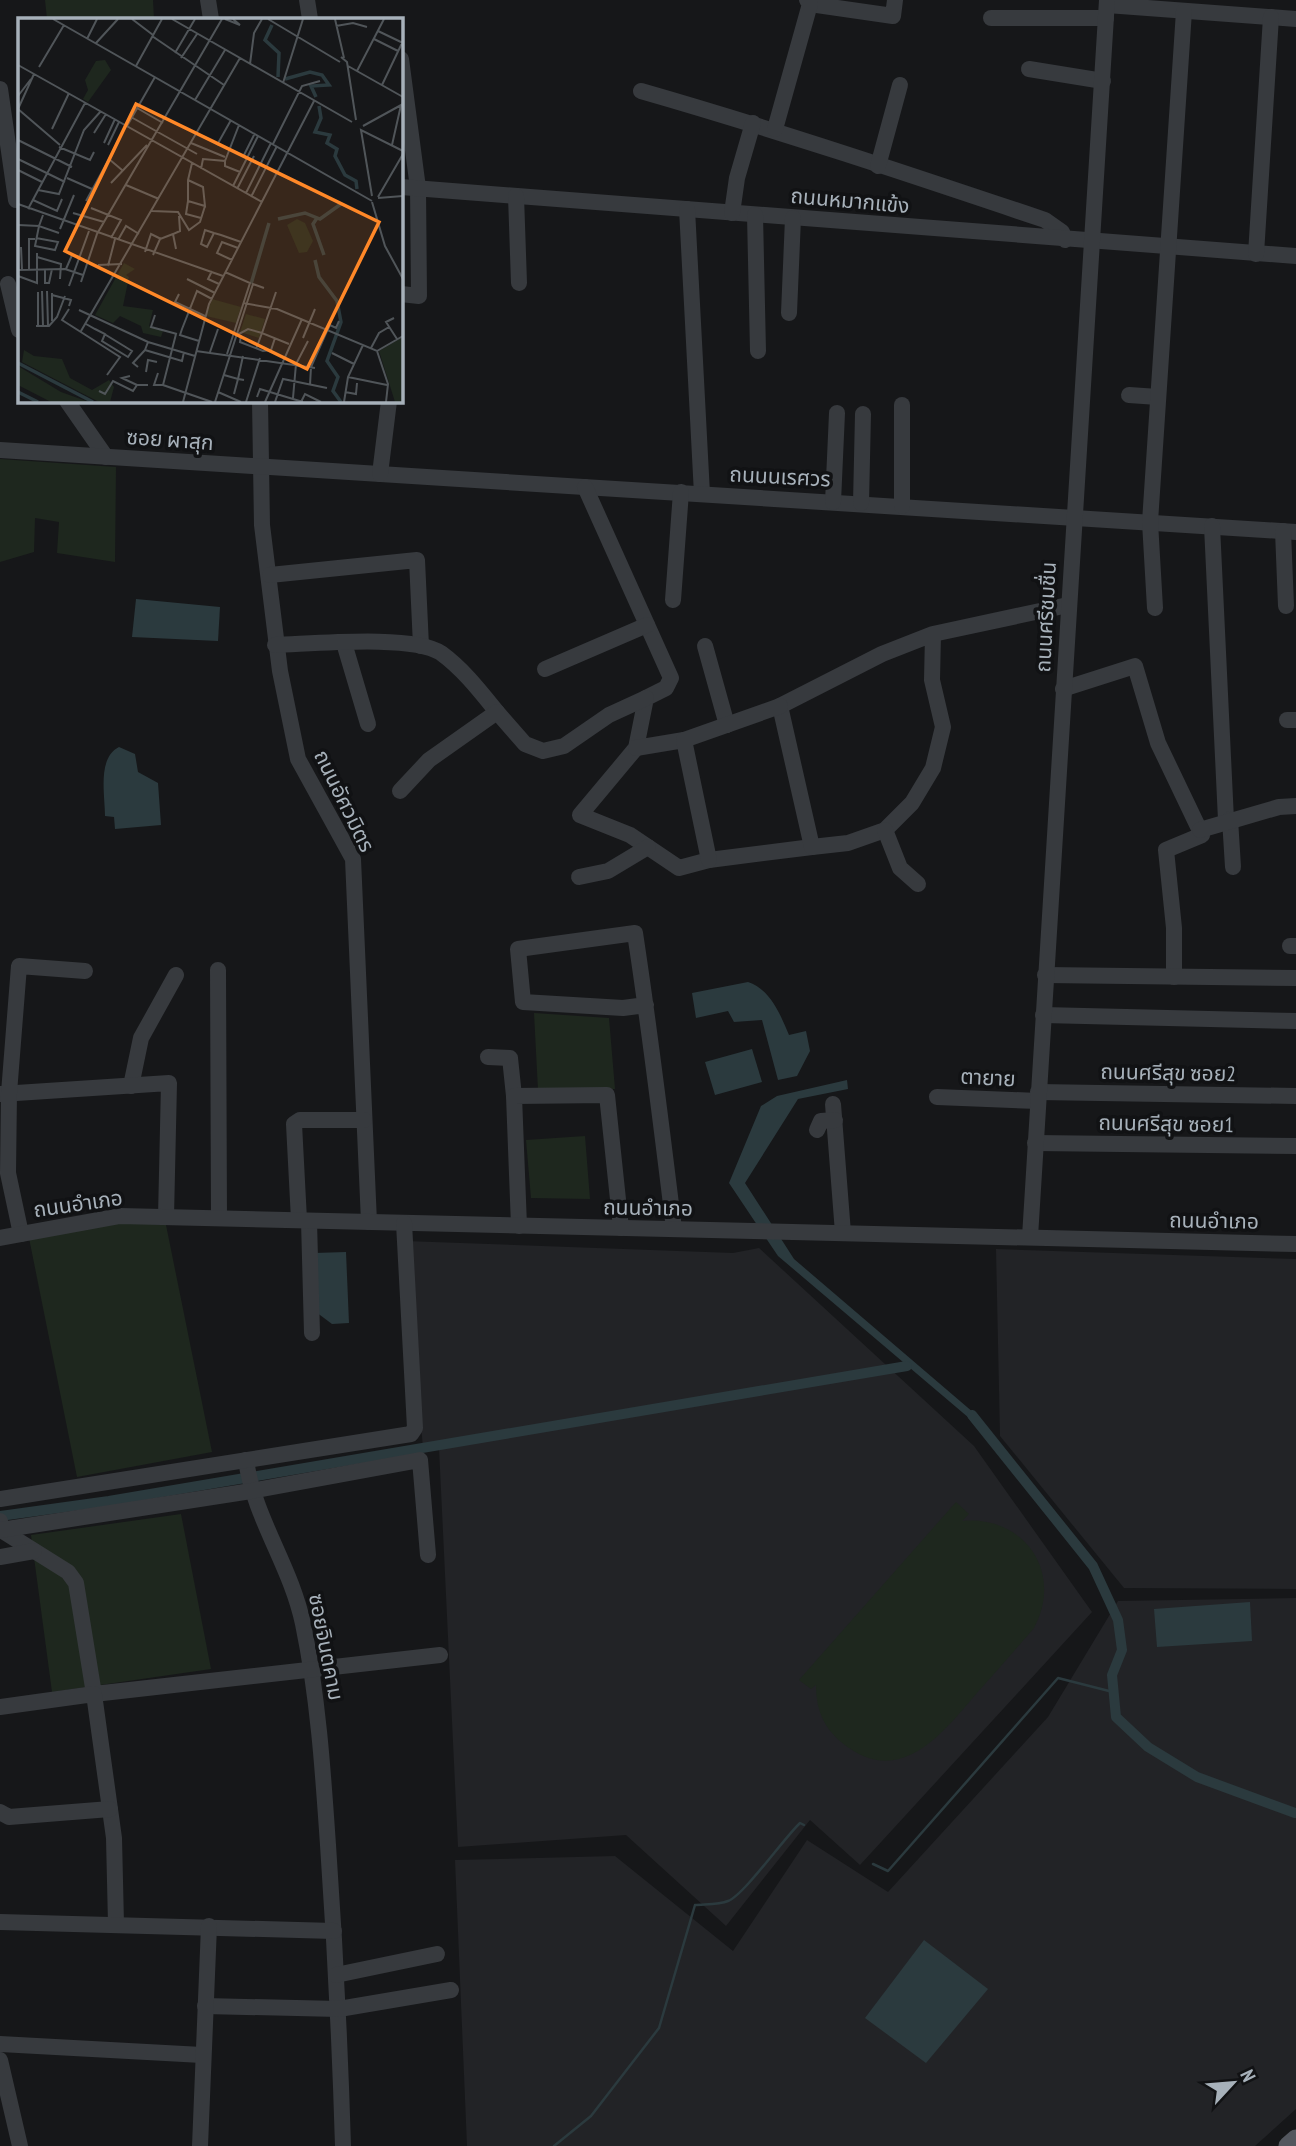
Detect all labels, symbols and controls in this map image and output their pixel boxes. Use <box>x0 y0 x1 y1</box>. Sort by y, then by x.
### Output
inset map <box>18 18 402 402</box>
street label: ถนนหมากแข้ง <box>789 182 911 219</box>
street label: ซอย ผาสุก <box>125 423 215 456</box>
street label: ถนนนเรศวร <box>729 460 831 493</box>
street label: ถนนศรีชมชื่น <box>1028 561 1062 673</box>
street label: ถนนอัศวมิตร <box>308 745 381 856</box>
street label: ถนนศรีสุข ซอย2 <box>1100 1058 1236 1087</box>
street label: ตายาย <box>960 1063 1016 1092</box>
street label: ถนนศรีสุข ซอย1 <box>1098 1109 1234 1138</box>
street label: ถนนอำเภอ <box>32 1184 124 1223</box>
street label: ถนนอำเภอ <box>603 1193 693 1222</box>
street label: ถนนอำเภอ <box>1169 1206 1259 1235</box>
street label: ซอยจินตคาม <box>303 1591 350 1702</box>
north arrow <box>1198 2048 1268 2118</box>
text: N <box>1235 2066 1261 2085</box>

